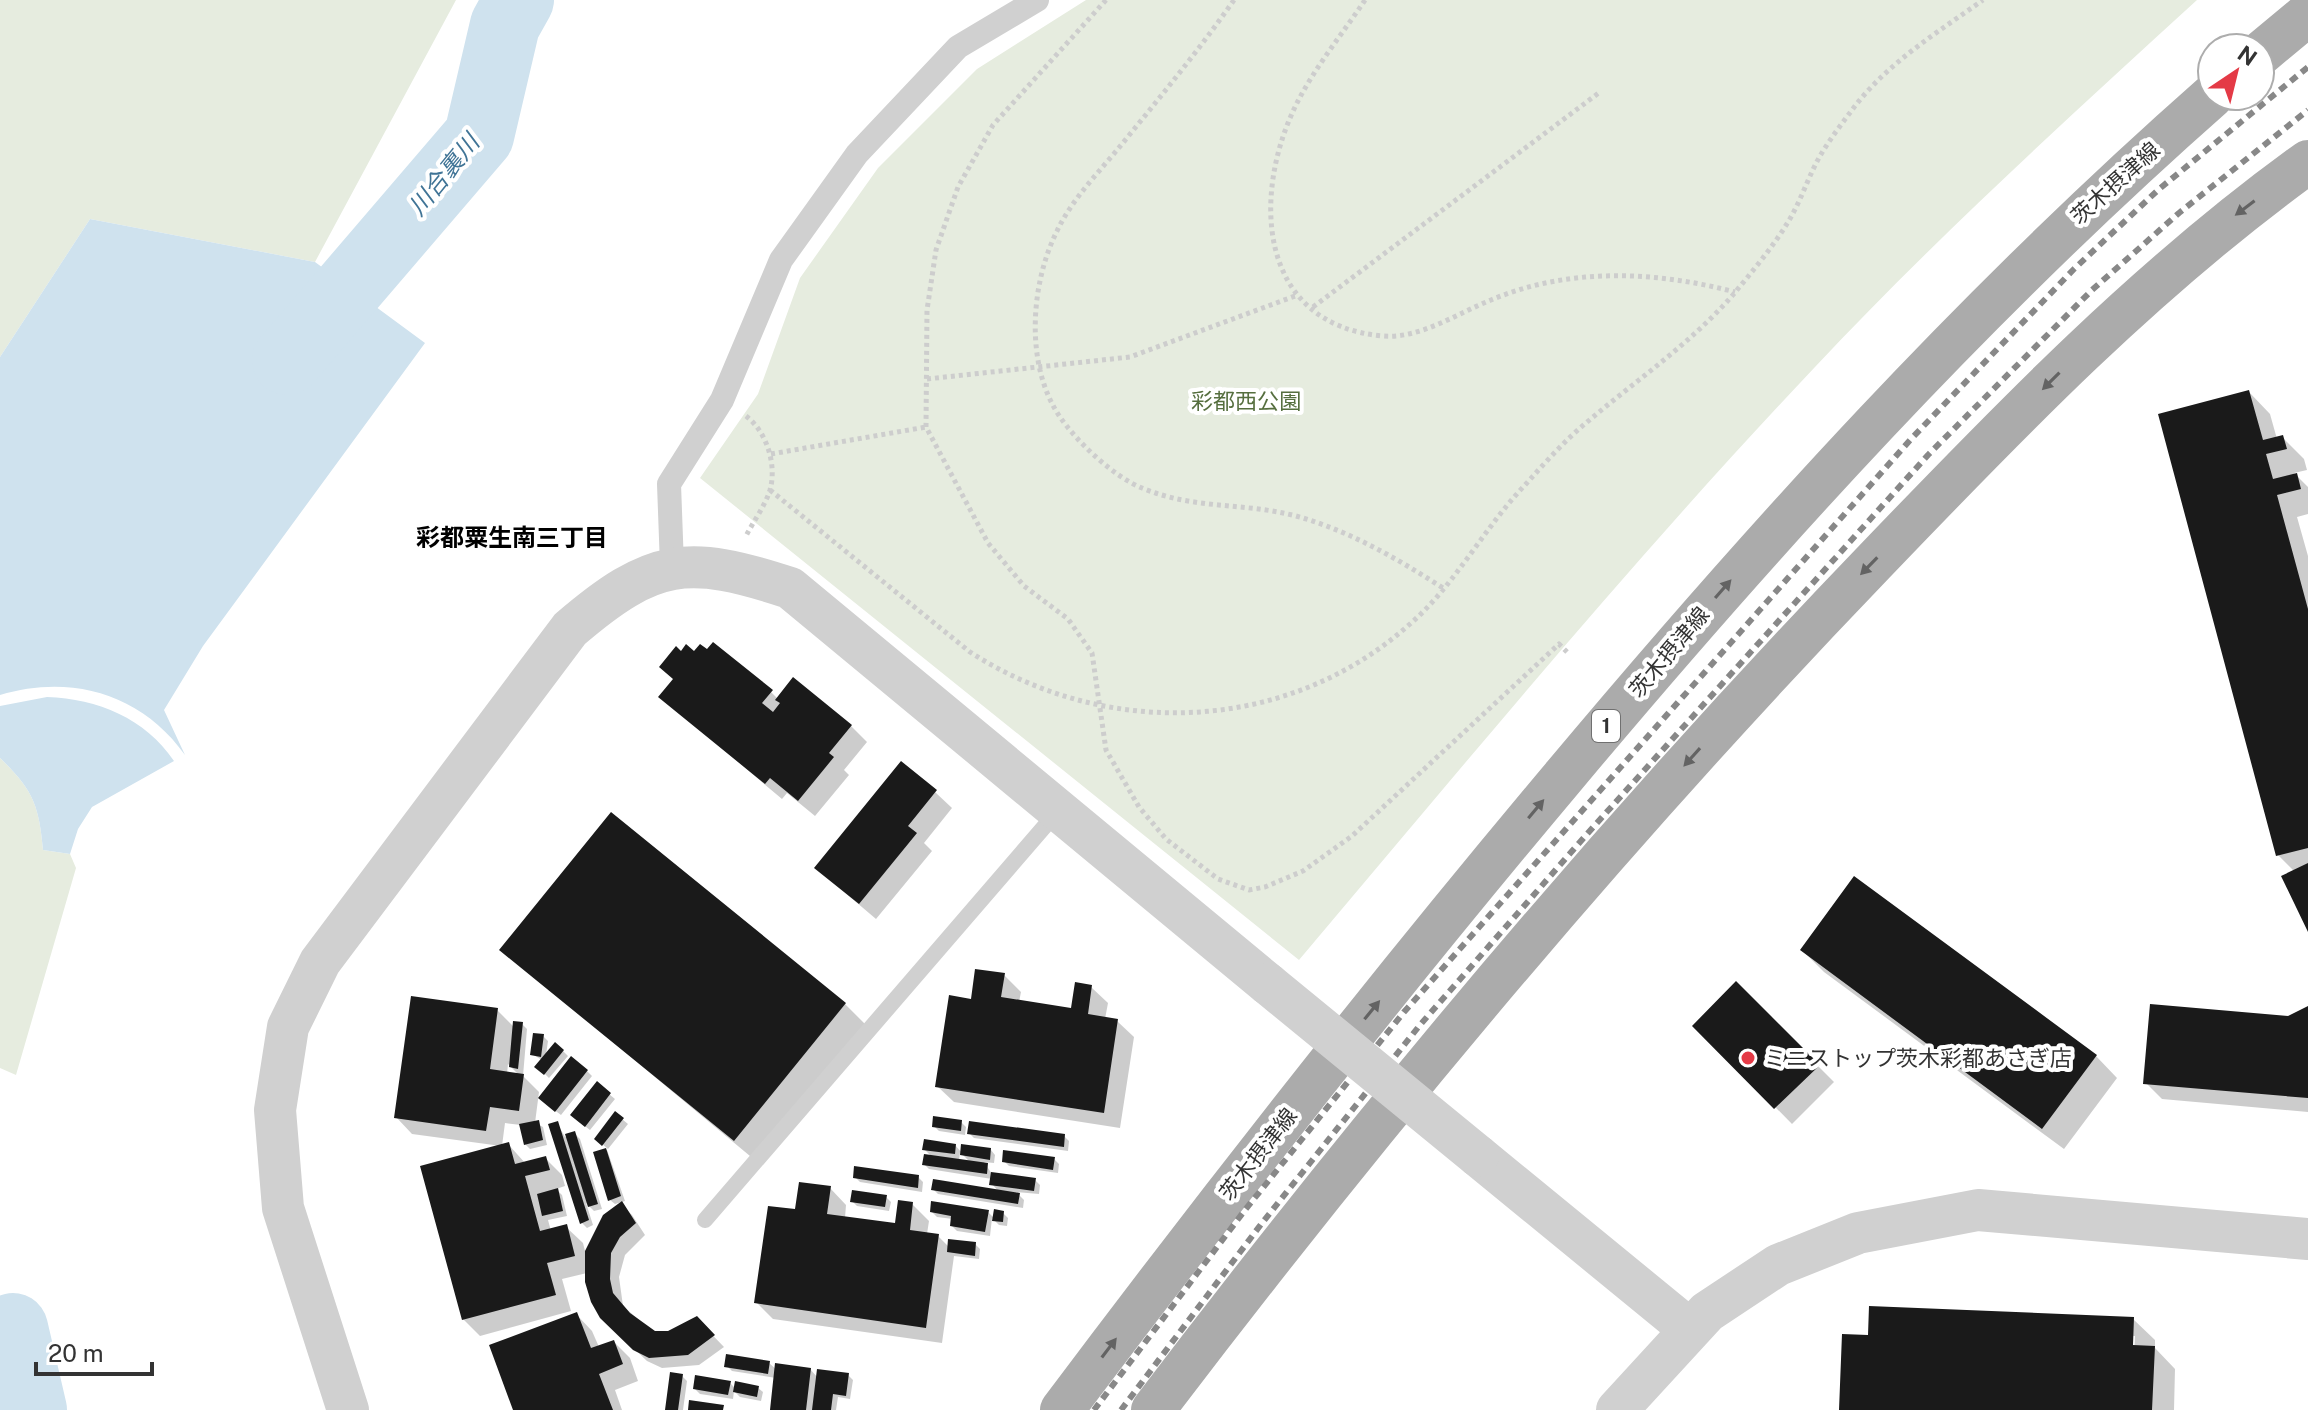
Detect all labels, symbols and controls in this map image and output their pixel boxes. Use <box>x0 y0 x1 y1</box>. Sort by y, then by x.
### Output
north arrow <box>2196 32 2276 112</box>
text: N <box>2233 40 2262 71</box>
water label: 川合裏川 <box>402 126 486 220</box>
street label: 茨木摂津線 <box>2065 137 2165 229</box>
one-way arrow <box>2235 199 2255 215</box>
one-way arrow <box>2042 371 2061 390</box>
park label: 彩都西公園 <box>1191 388 1301 414</box>
district label: 彩都粟生南三丁目 <box>416 523 608 551</box>
one-way arrow <box>1860 557 1878 576</box>
one-way arrow <box>1713 580 1731 599</box>
street label: 茨木摂津線 <box>1624 602 1714 702</box>
road number: 1 <box>1592 710 1620 742</box>
one-way arrow <box>1683 747 1701 766</box>
one-way arrow <box>1527 799 1544 819</box>
one-way arrow <box>1363 1000 1380 1020</box>
place label: ミニストップ茨木彩都あさぎ店 <box>1764 1045 2072 1071</box>
marker: ミニストップ茨木彩都あさぎ店 <box>1739 1049 1757 1067</box>
street label: 茨木摂津線 <box>1214 1103 1302 1205</box>
scale bar <box>36 1326 152 1376</box>
one-way arrow <box>1100 1337 1116 1358</box>
text: 20 m <box>48 1339 104 1367</box>

